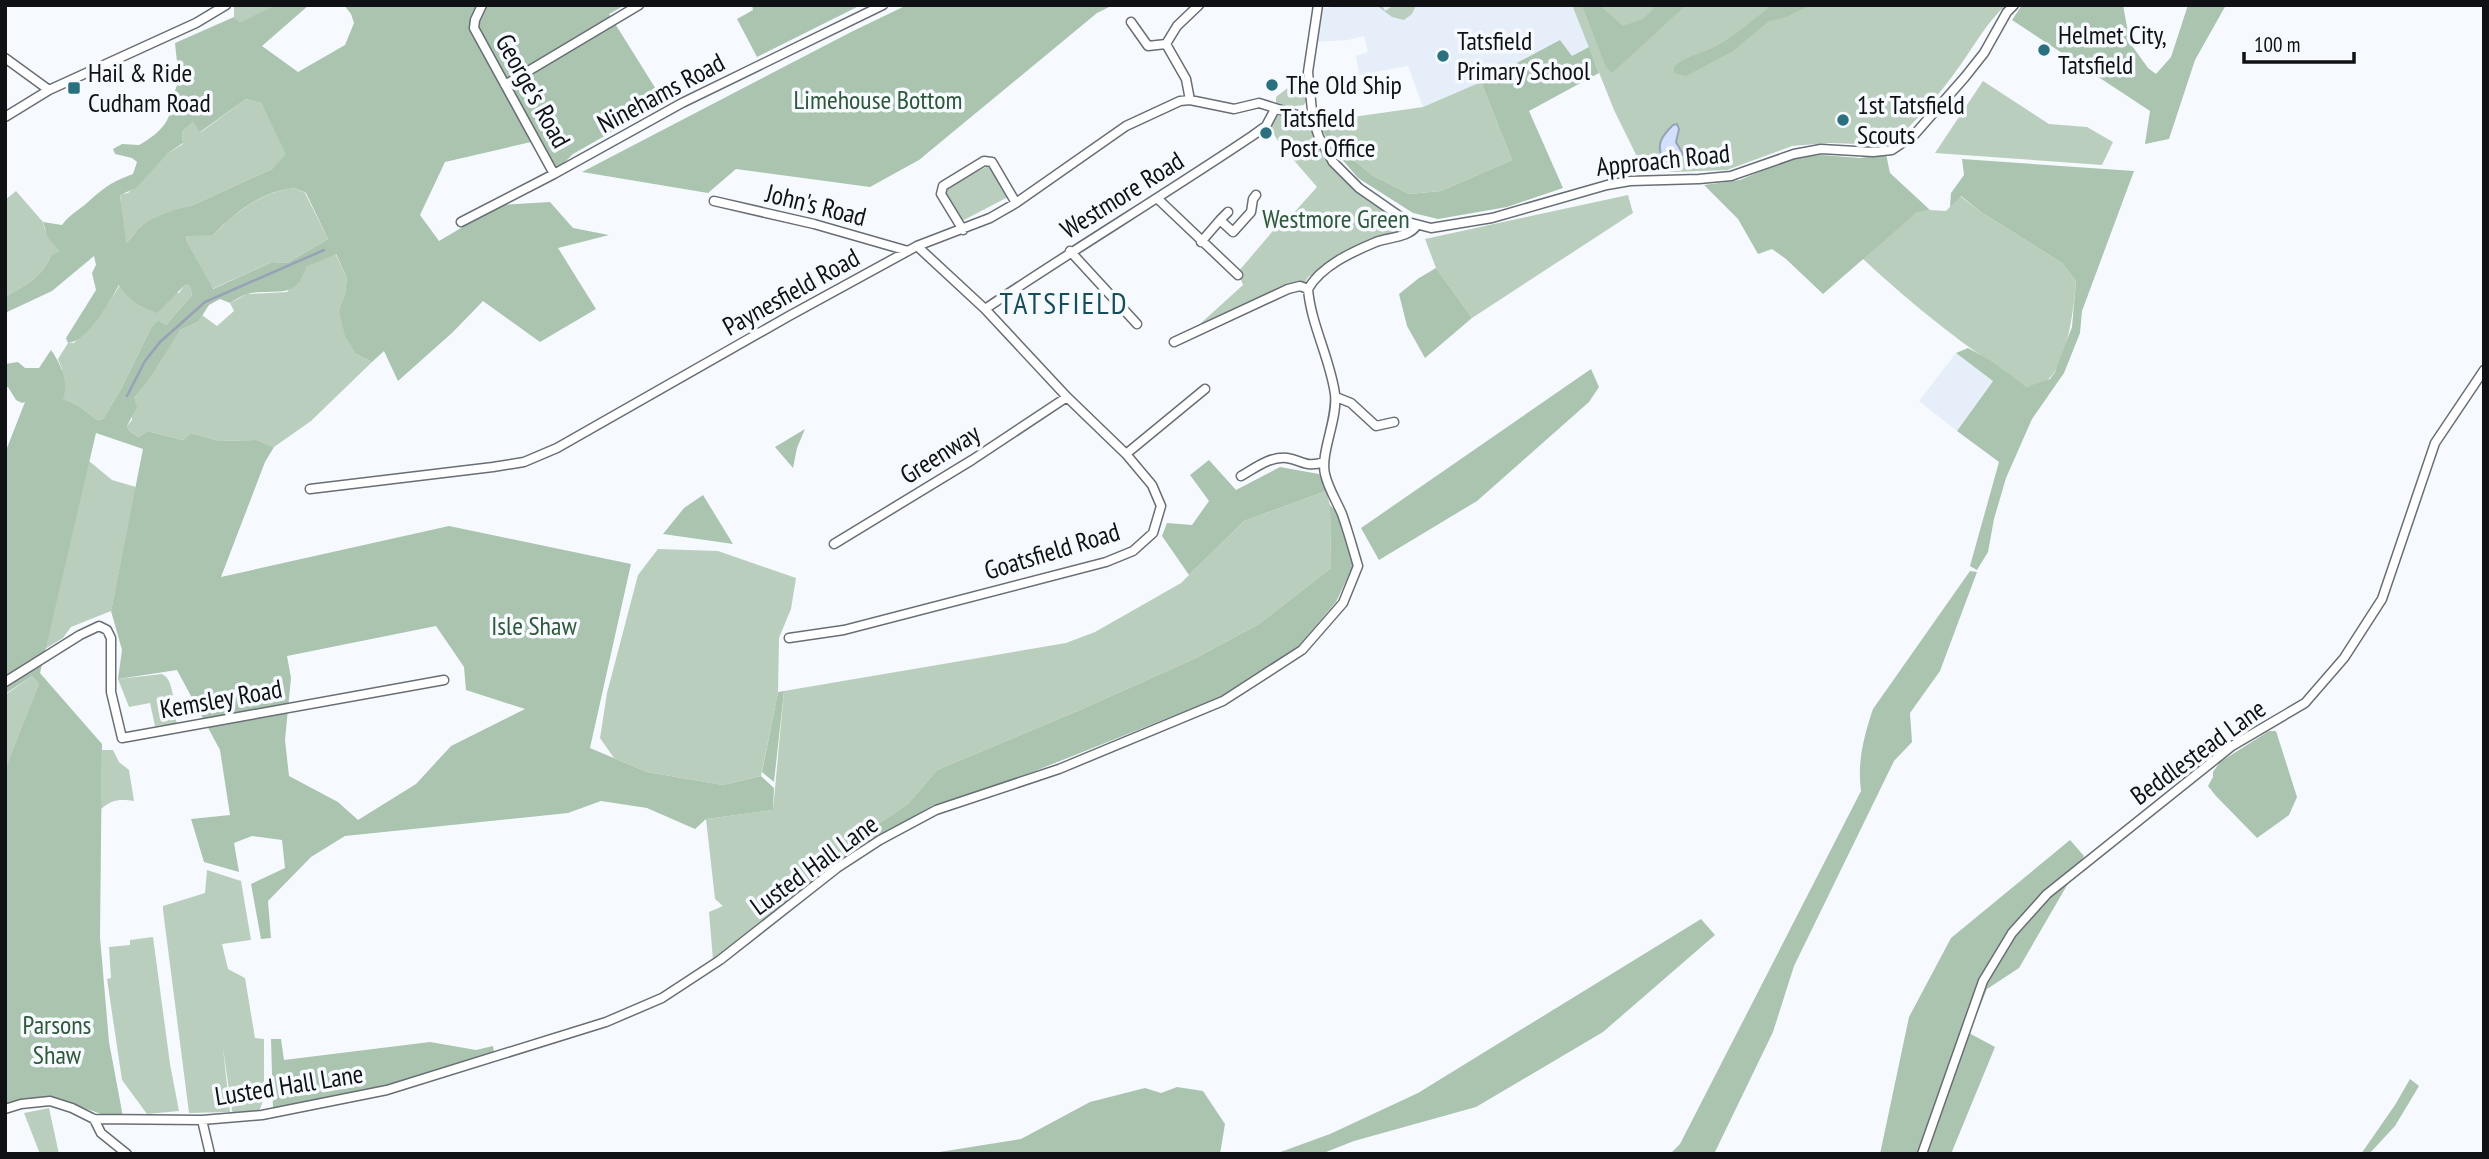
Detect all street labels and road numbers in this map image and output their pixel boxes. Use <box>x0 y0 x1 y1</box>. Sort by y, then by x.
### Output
street label: George's Road <box>489 28 578 154</box>
street label: Ninehams Road <box>592 45 730 140</box>
street label: Approach Road <box>1594 136 1731 183</box>
street label: Westmore Road <box>1054 144 1189 245</box>
street label: John's Road <box>761 176 870 233</box>
street label: Paynesfield Road <box>717 240 865 343</box>
street label: Greenway <box>894 416 986 491</box>
street label: Goatsfield Road <box>980 514 1123 587</box>
street label: Kemsley Road <box>157 672 285 725</box>
street label: Beddlestead Lane <box>2124 692 2272 812</box>
street label: Lusted Hall Lane <box>743 807 884 922</box>
street label: Lusted Hall Lane <box>212 1056 366 1113</box>

